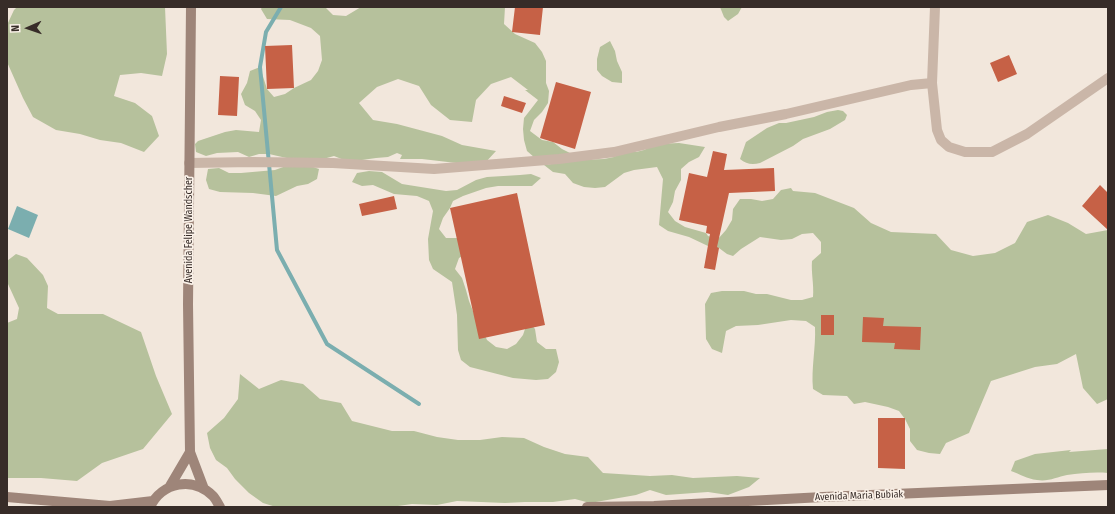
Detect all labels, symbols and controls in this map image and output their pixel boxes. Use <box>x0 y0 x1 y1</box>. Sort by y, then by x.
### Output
north arrow <box>8 8 48 48</box>
text: N <box>9 25 22 32</box>
street label: Avenida Felipe Wandscher <box>183 177 195 283</box>
street label: Avenida Maria Bubiak <box>815 488 903 504</box>

